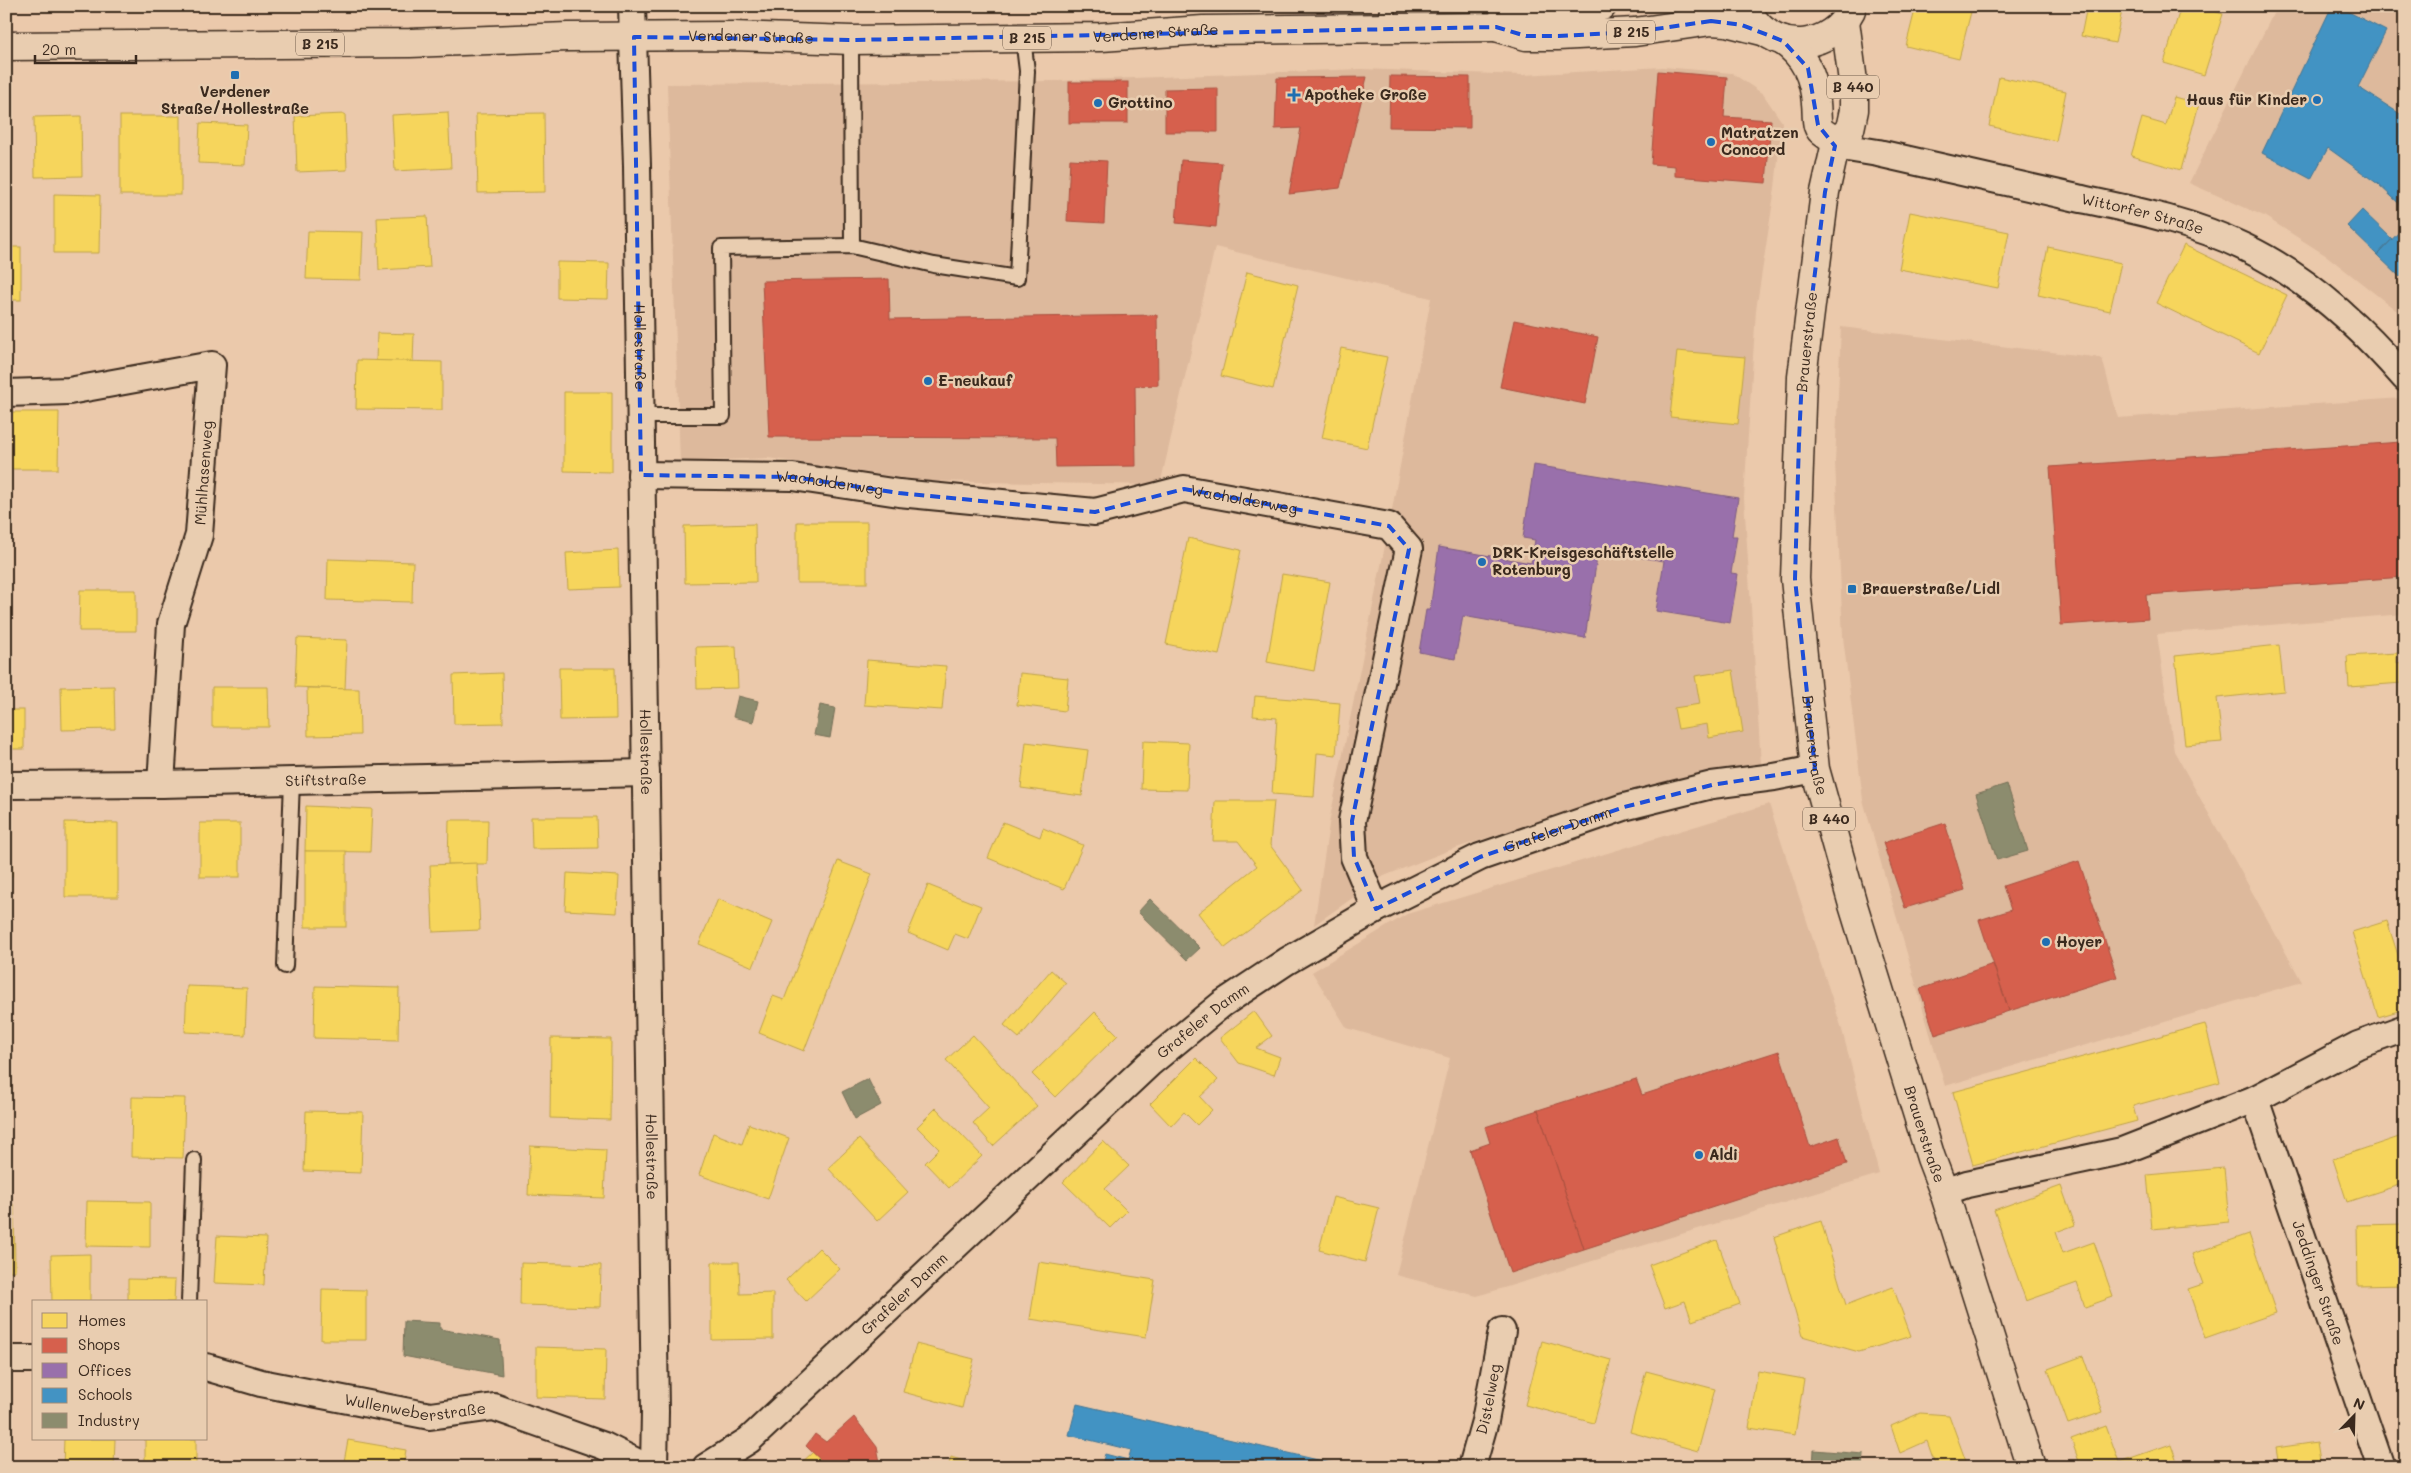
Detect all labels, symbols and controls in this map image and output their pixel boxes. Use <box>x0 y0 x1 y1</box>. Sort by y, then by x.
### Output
street label: Verdener Straße <box>1093 19 1219 46</box>
road number: B 215 <box>1607 21 1655 44</box>
street label: Verdener Straße <box>688 25 814 48</box>
road number: B 215 <box>1003 26 1051 49</box>
scale bar <box>35 32 136 64</box>
road number: B 215 <box>296 33 344 56</box>
text: 20 m <box>42 39 76 59</box>
marker: Verdener Straße/Hollestraße <box>229 69 241 81</box>
road number: B 440 <box>1827 75 1879 98</box>
place label: Verdener Straße/Hollestraße <box>161 81 309 118</box>
place label: Apotheke Große <box>1304 84 1427 104</box>
marker: Apotheke Große <box>1288 89 1300 101</box>
place label: Haus für Kinder <box>2186 89 2307 109</box>
place label: Grottino <box>1108 92 1173 112</box>
marker: Haus für Kinder <box>2311 94 2323 106</box>
marker: Grottino <box>1092 97 1104 109</box>
place label: Matratzen Concord <box>1721 122 1799 159</box>
marker: Matratzen Concord <box>1705 136 1717 148</box>
street label: Wittorfer Straße <box>2080 188 2207 238</box>
street label: Brauerstraße <box>1791 291 1821 393</box>
street label: Hollestraße <box>630 304 651 390</box>
place label: E-neukauf <box>938 370 1013 390</box>
marker: E-neukauf <box>922 375 934 387</box>
street label: Mühlhasenweg <box>189 420 217 526</box>
street label: Wacholderweg <box>776 466 885 500</box>
street label: Wacholderweg <box>1189 479 1300 518</box>
place label: DRK-Kreisgeschäftstelle Rotenburg <box>1492 542 1674 579</box>
marker: DRK-Kreisgeschäftstelle Rotenburg <box>1476 556 1488 568</box>
place label: Brauerstraße/Lidl <box>1862 578 2000 598</box>
marker: Brauerstraße/Lidl <box>1846 583 1858 595</box>
street label: Brauerstraße <box>1798 694 1833 797</box>
street label: Hollestraße <box>636 709 657 795</box>
street label: Stiftstraße <box>285 768 367 790</box>
street label: Grafeler Damm <box>1501 801 1614 857</box>
road number: B 440 <box>1803 808 1855 831</box>
place label: Hoyer <box>2056 931 2102 951</box>
marker: Hoyer <box>2040 936 2052 948</box>
street label: Grafeler Damm <box>1152 978 1253 1063</box>
street label: Brauerstraße <box>1900 1083 1951 1185</box>
street label: Hollestraße <box>642 1114 663 1200</box>
place label: Aldi <box>1709 1144 1738 1164</box>
marker: Aldi <box>1693 1149 1705 1161</box>
street label: Jeddinger Straße <box>2288 1218 2350 1348</box>
street label: Grafeler Damm <box>856 1248 951 1339</box>
legend <box>32 1300 208 1440</box>
text: Homes <box>78 1310 126 1330</box>
text: Shops <box>78 1334 120 1354</box>
text: Offices <box>78 1360 132 1380</box>
street label: Distelweg <box>1471 1362 1505 1436</box>
text: Schools <box>78 1384 133 1404</box>
street label: Wullenweberstraße <box>343 1388 487 1425</box>
north arrow <box>2328 1390 2378 1440</box>
text: N <box>2351 1393 2368 1414</box>
text: Industry <box>78 1410 140 1430</box>

